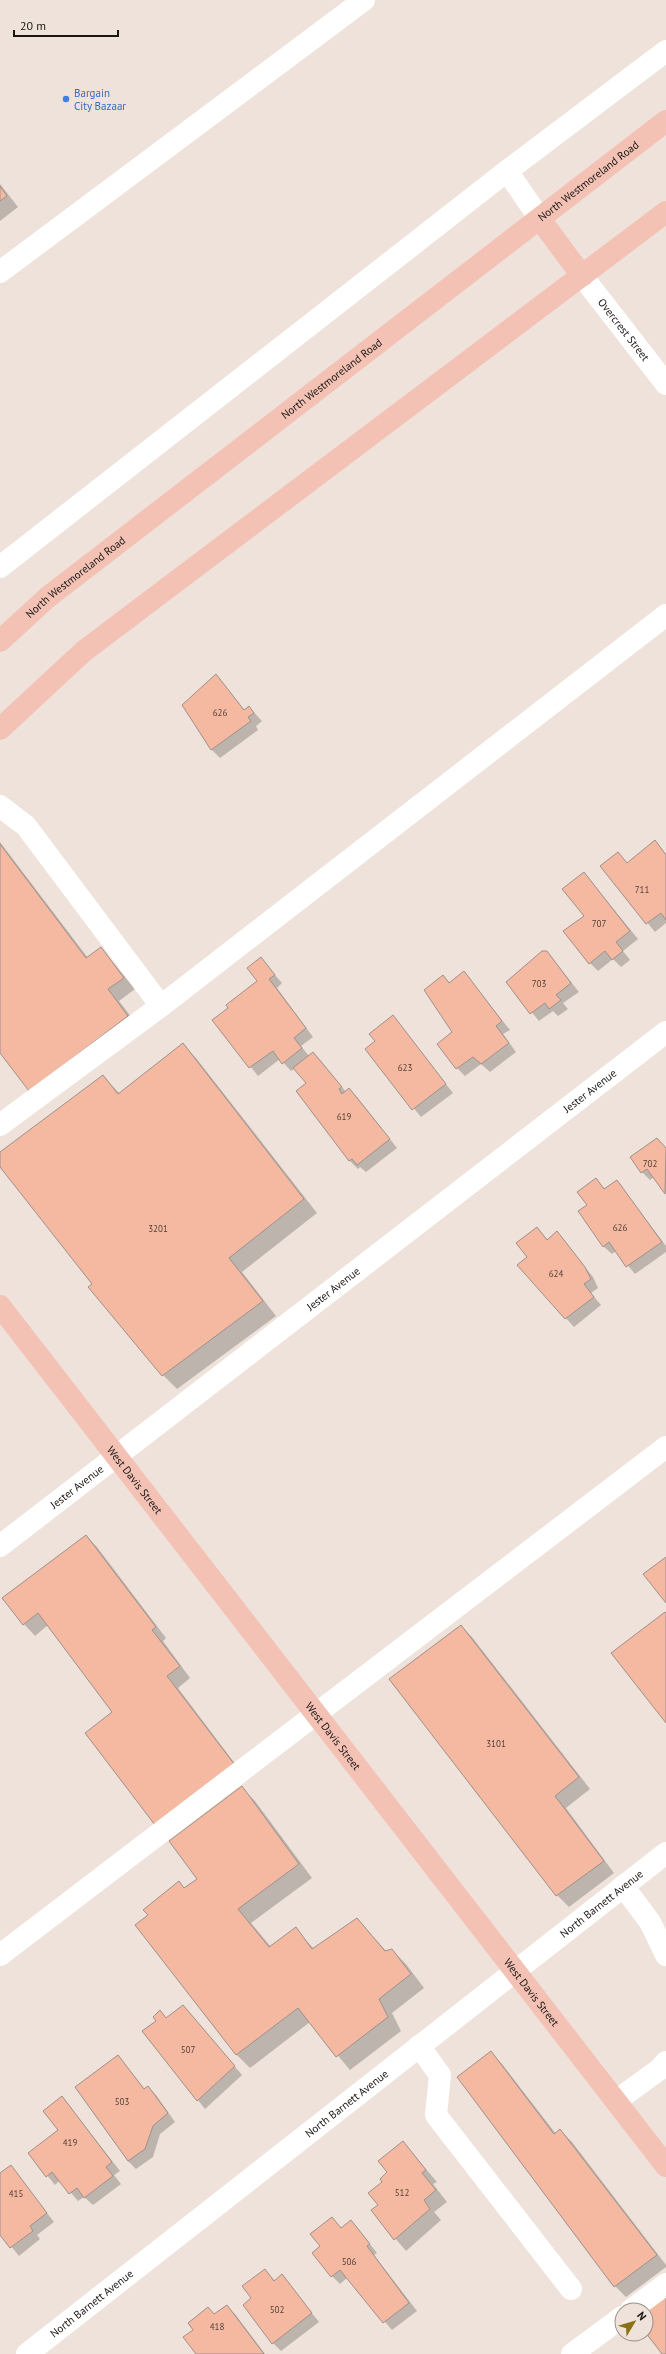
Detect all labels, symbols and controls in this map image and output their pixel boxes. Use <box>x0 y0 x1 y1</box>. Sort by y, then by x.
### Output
scale bar <box>14 12 118 38</box>
text: 20 m <box>20 18 46 33</box>
place label: Bargain City Bazaar <box>74 86 126 113</box>
marker: Bargain City Bazaar <box>61 94 71 104</box>
street label: North Westmoreland Road <box>535 138 642 224</box>
street label: Overcrest Street <box>595 296 653 364</box>
street label: North Westmoreland Road <box>278 335 385 422</box>
street label: North Westmoreland Road <box>23 533 128 621</box>
house number: 626 <box>213 707 227 718</box>
house number: 711 <box>635 884 649 895</box>
house number: 707 <box>592 918 606 929</box>
house number: 703 <box>532 978 546 989</box>
house number: 623 <box>398 1062 412 1073</box>
street label: Jester Avenue <box>560 1066 619 1116</box>
house number: 619 <box>337 1111 351 1122</box>
house number: 702 <box>643 1158 657 1169</box>
house number: 626 <box>613 1222 627 1233</box>
house number: 3201 <box>148 1223 168 1234</box>
street label: Jester Avenue <box>303 1264 363 1314</box>
house number: 624 <box>549 1268 563 1279</box>
street label: West Davis Street <box>104 1443 166 1517</box>
street label: Jester Avenue <box>47 1462 106 1512</box>
street label: West Davis Street <box>302 1699 364 1773</box>
house number: 3101 <box>486 1738 506 1749</box>
street label: North Barnett Avenue <box>557 1866 646 1941</box>
street label: West Davis Street <box>501 1955 562 2029</box>
house number: 507 <box>181 2044 195 2055</box>
street label: North Barnett Avenue <box>302 2066 391 2140</box>
house number: 503 <box>115 2096 129 2107</box>
house number: 419 <box>63 2137 77 2148</box>
house number: 512 <box>395 2187 409 2198</box>
house number: 415 <box>9 2188 23 2199</box>
house number: 506 <box>342 2256 356 2267</box>
street label: North Barnett Avenue <box>47 2266 136 2340</box>
north arrow <box>614 2302 654 2342</box>
house number: 502 <box>270 2304 284 2315</box>
text: N <box>634 2309 650 2323</box>
house number: 418 <box>210 2321 224 2332</box>

